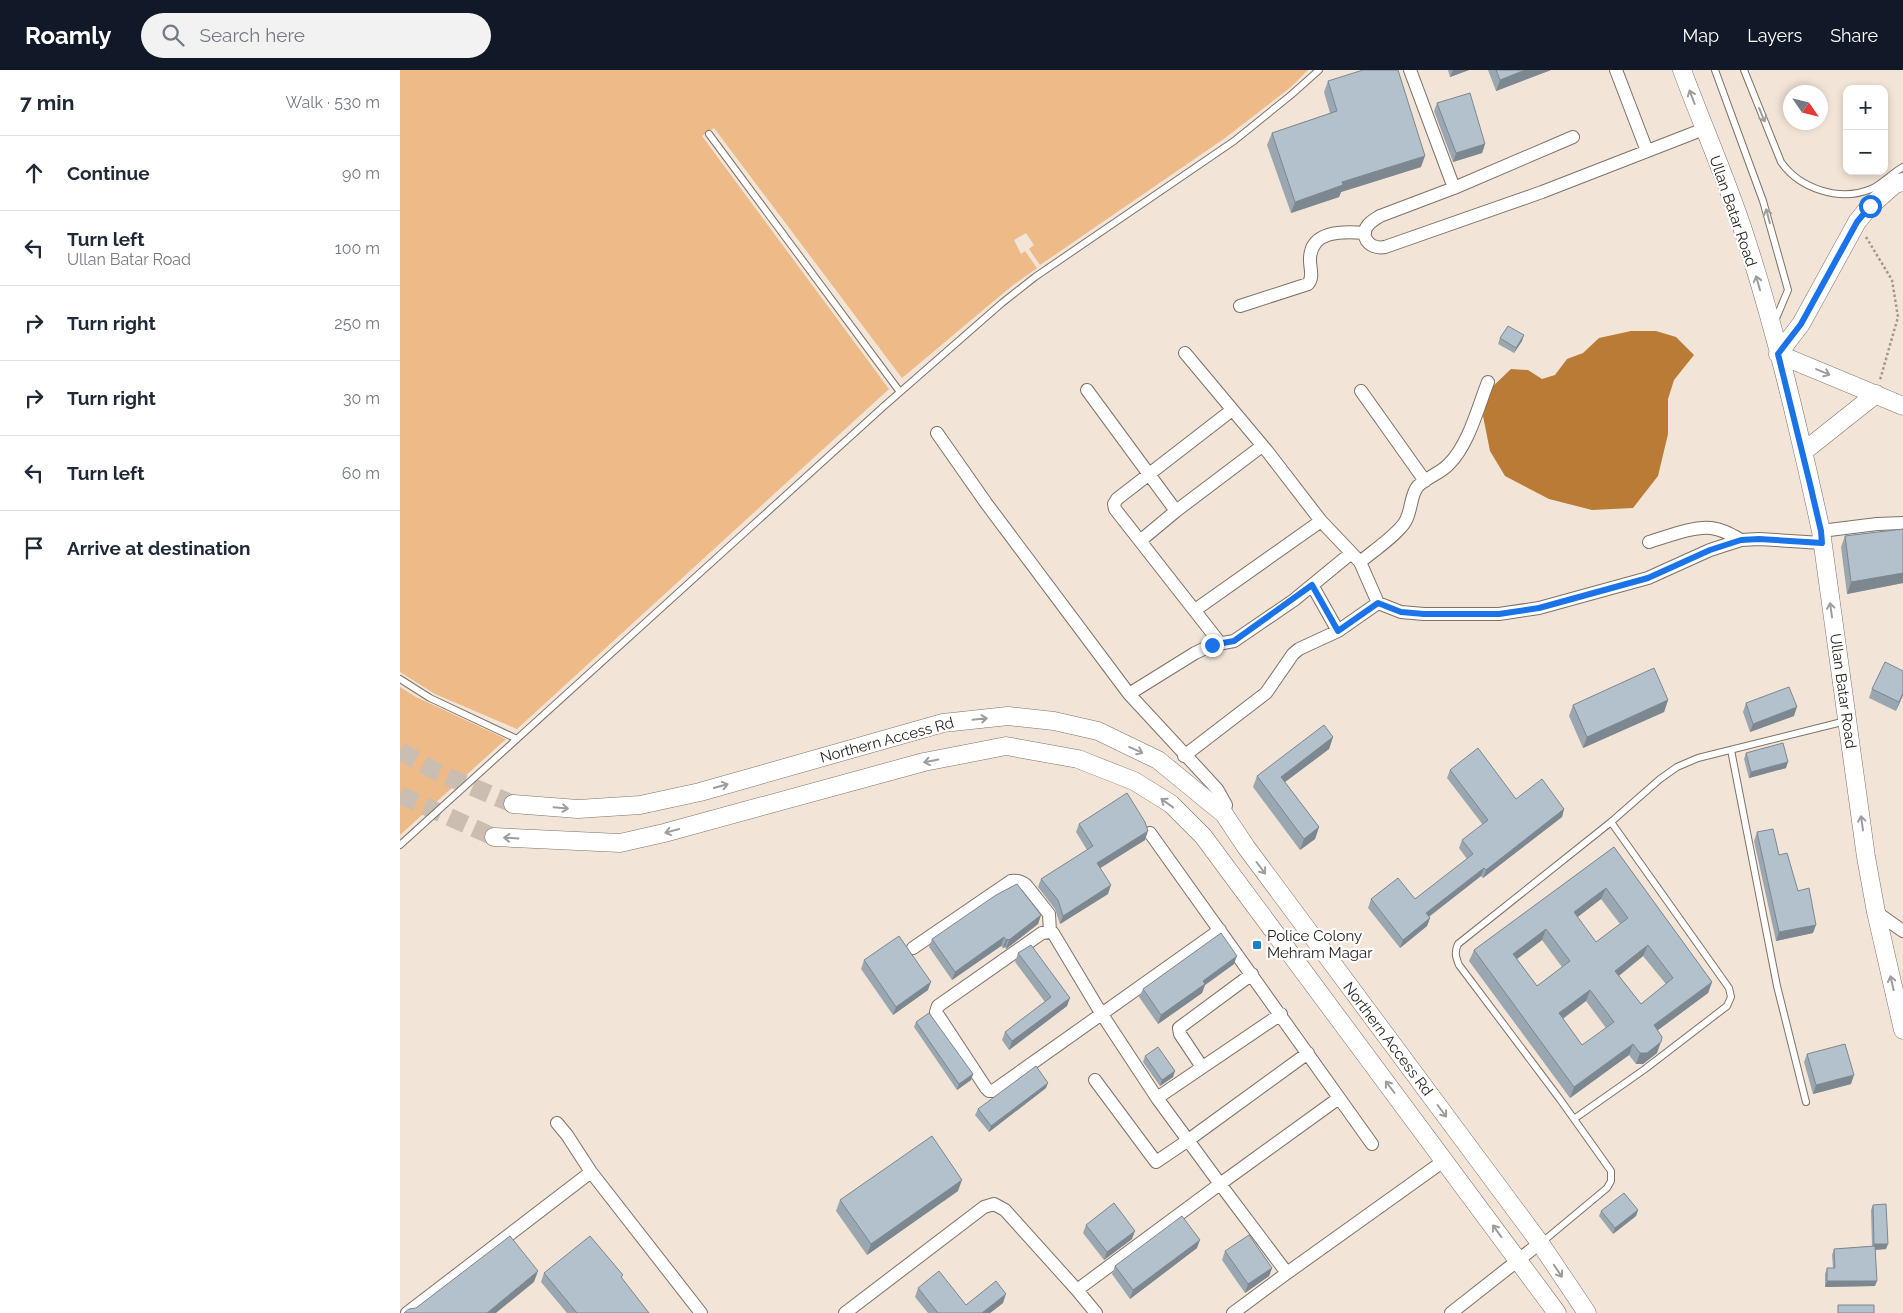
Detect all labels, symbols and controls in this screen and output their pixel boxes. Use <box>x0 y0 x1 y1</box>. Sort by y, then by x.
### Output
search box <box>141 13 491 58</box>
text: Roamly <box>25 21 111 50</box>
icon: search <box>159 21 187 49</box>
text: Search here <box>199 24 305 46</box>
text: Map <box>1683 25 1719 46</box>
text: Layers <box>1747 25 1802 46</box>
text: Share <box>1830 25 1878 46</box>
north arrow <box>1783 85 1828 130</box>
map controls <box>1843 85 1888 175</box>
button: + <box>1843 85 1888 130</box>
one-way arrow <box>1687 89 1696 105</box>
text: 7 min <box>20 90 74 115</box>
text: Walk · 530 m <box>286 93 380 112</box>
one-way arrow <box>1758 108 1767 123</box>
button: − <box>1843 130 1888 175</box>
street label: Ullan Batar Road <box>1706 153 1760 269</box>
icon: ahead <box>20 159 48 187</box>
text: Continue <box>67 162 150 184</box>
text: 90 m <box>342 164 380 183</box>
route start <box>1859 195 1882 218</box>
one-way arrow <box>1762 209 1772 225</box>
text: Turn left <box>67 228 144 250</box>
icon: left <box>20 234 48 262</box>
text: 100 m <box>335 239 380 258</box>
text: Ullan Batar Road <box>67 250 191 269</box>
one-way arrow <box>1753 275 1762 291</box>
icon: right <box>20 309 48 337</box>
text: Turn right <box>67 312 156 334</box>
text: 250 m <box>334 314 380 333</box>
one-way arrow <box>1815 368 1830 378</box>
icon: right <box>20 384 48 412</box>
text: Turn right <box>67 387 156 409</box>
text: 30 m <box>343 389 380 408</box>
icon: left <box>20 459 48 487</box>
text: Turn left <box>67 462 144 484</box>
text: 60 m <box>342 464 380 483</box>
icon: arrive <box>20 534 48 562</box>
text: Arrive at destination <box>67 537 251 559</box>
one-way arrow <box>1826 603 1836 619</box>
street label: Ullan Batar Road <box>1826 632 1860 750</box>
route end <box>1201 634 1224 657</box>
street label: Northern Access Rd <box>818 713 956 767</box>
one-way arrow <box>971 714 987 724</box>
one-way arrow <box>1129 745 1144 755</box>
one-way arrow <box>923 757 939 766</box>
one-way arrow <box>713 781 729 791</box>
one-way arrow <box>1160 798 1174 808</box>
one-way arrow <box>553 803 569 813</box>
one-way arrow <box>1856 815 1866 831</box>
one-way arrow <box>665 826 681 836</box>
one-way arrow <box>504 834 520 843</box>
one-way arrow <box>1256 861 1267 874</box>
place label: Police Colony Mehram Magar <box>1267 927 1373 962</box>
marker: Police Colony Mehram Magar <box>1251 939 1263 951</box>
one-way arrow <box>1887 975 1896 991</box>
street label: Northern Access Rd <box>1339 979 1437 1099</box>
one-way arrow <box>1385 1080 1395 1094</box>
one-way arrow <box>1436 1104 1447 1117</box>
one-way arrow <box>1492 1225 1503 1238</box>
one-way arrow <box>1553 1263 1563 1277</box>

